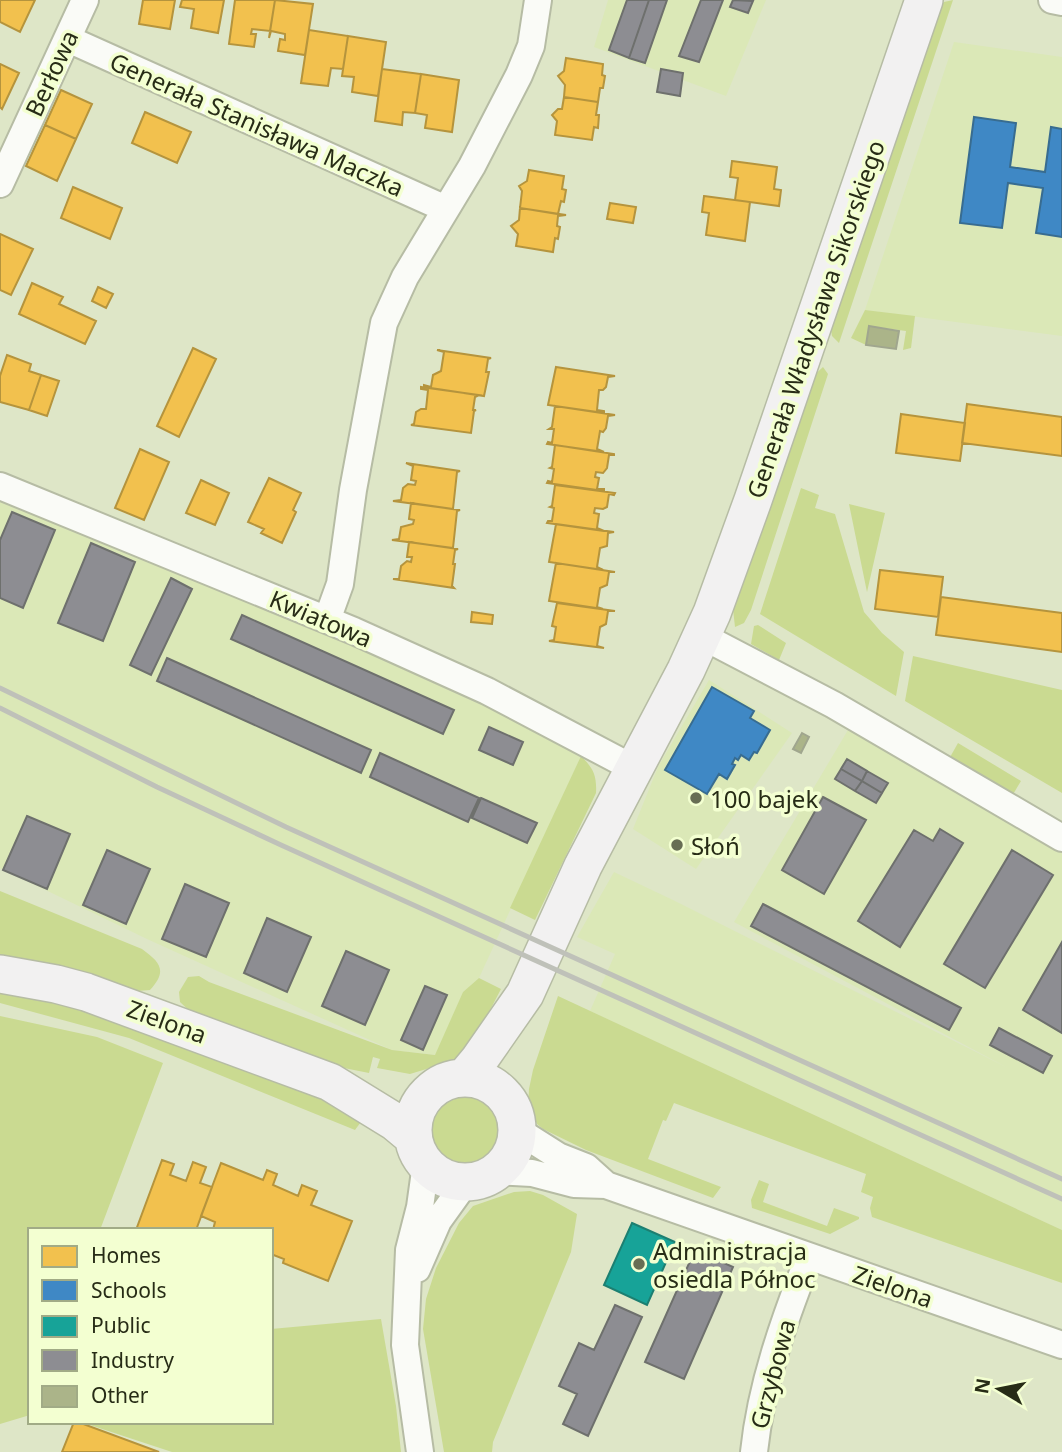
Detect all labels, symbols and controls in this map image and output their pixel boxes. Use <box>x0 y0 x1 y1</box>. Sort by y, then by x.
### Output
street label: Berłowa <box>17 25 85 121</box>
street label: Generała Stanisława Maczka <box>105 44 409 204</box>
street label: Generała Władysława Sikorskiego <box>738 135 892 503</box>
street label: Kwiatowa <box>265 582 377 654</box>
place label: 100 bajek <box>710 782 818 815</box>
marker: 100 bajek <box>688 790 704 806</box>
place label: Słoń <box>691 829 740 862</box>
marker: Słoń <box>669 837 685 853</box>
street label: Zielona <box>123 991 211 1051</box>
legend <box>28 1228 273 1424</box>
place label: Administracja osiedla Północ <box>653 1234 816 1295</box>
text: Homes <box>91 1241 161 1269</box>
marker: Administracja osiedla Północ <box>631 1256 647 1272</box>
street label: Zielona <box>849 1257 937 1315</box>
text: Schools <box>91 1276 166 1304</box>
text: Public <box>91 1311 151 1339</box>
street label: Grzybowa <box>742 1316 802 1432</box>
text: Industry <box>91 1346 174 1374</box>
north arrow <box>964 1354 1034 1424</box>
text: N <box>968 1376 996 1396</box>
text: Other <box>91 1381 149 1409</box>

